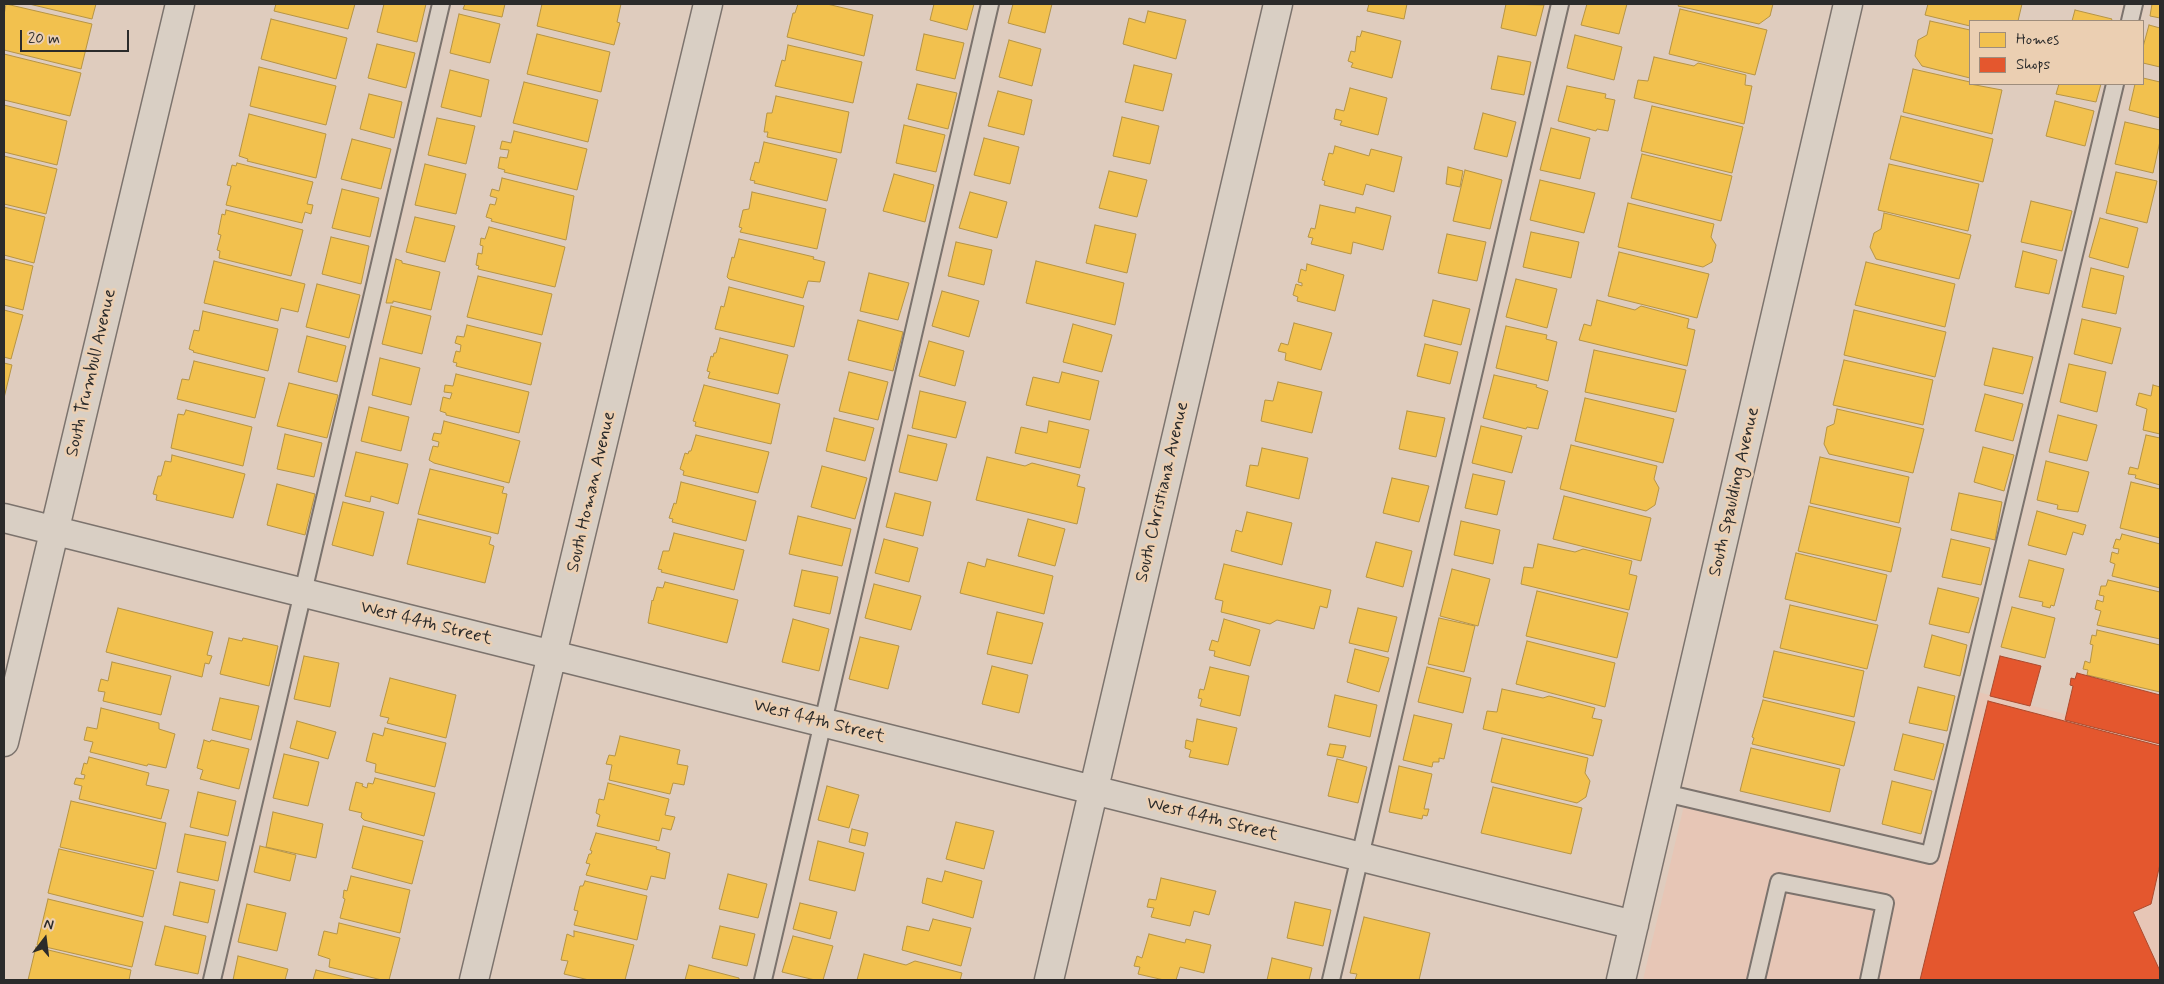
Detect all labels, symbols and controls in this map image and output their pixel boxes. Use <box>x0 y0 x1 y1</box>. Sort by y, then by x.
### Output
scale bar <box>22 20 131 52</box>
legend <box>1969 20 2144 85</box>
text: 20 m <box>28 29 60 49</box>
text: Homes <box>2016 30 2059 50</box>
text: Shops <box>2016 55 2050 75</box>
street label: South Trumbull Avenue <box>62 287 122 459</box>
street label: South Christiana Avenue <box>1132 399 1194 585</box>
street label: South Spaulding Avenue <box>1705 405 1765 579</box>
street label: South Homan Avenue <box>563 409 621 575</box>
street label: West 44th Street <box>358 597 494 651</box>
street label: West 44th Street <box>751 695 887 749</box>
street label: West 44th Street <box>1144 793 1280 847</box>
north arrow <box>20 914 70 964</box>
text: N <box>42 915 56 934</box>

